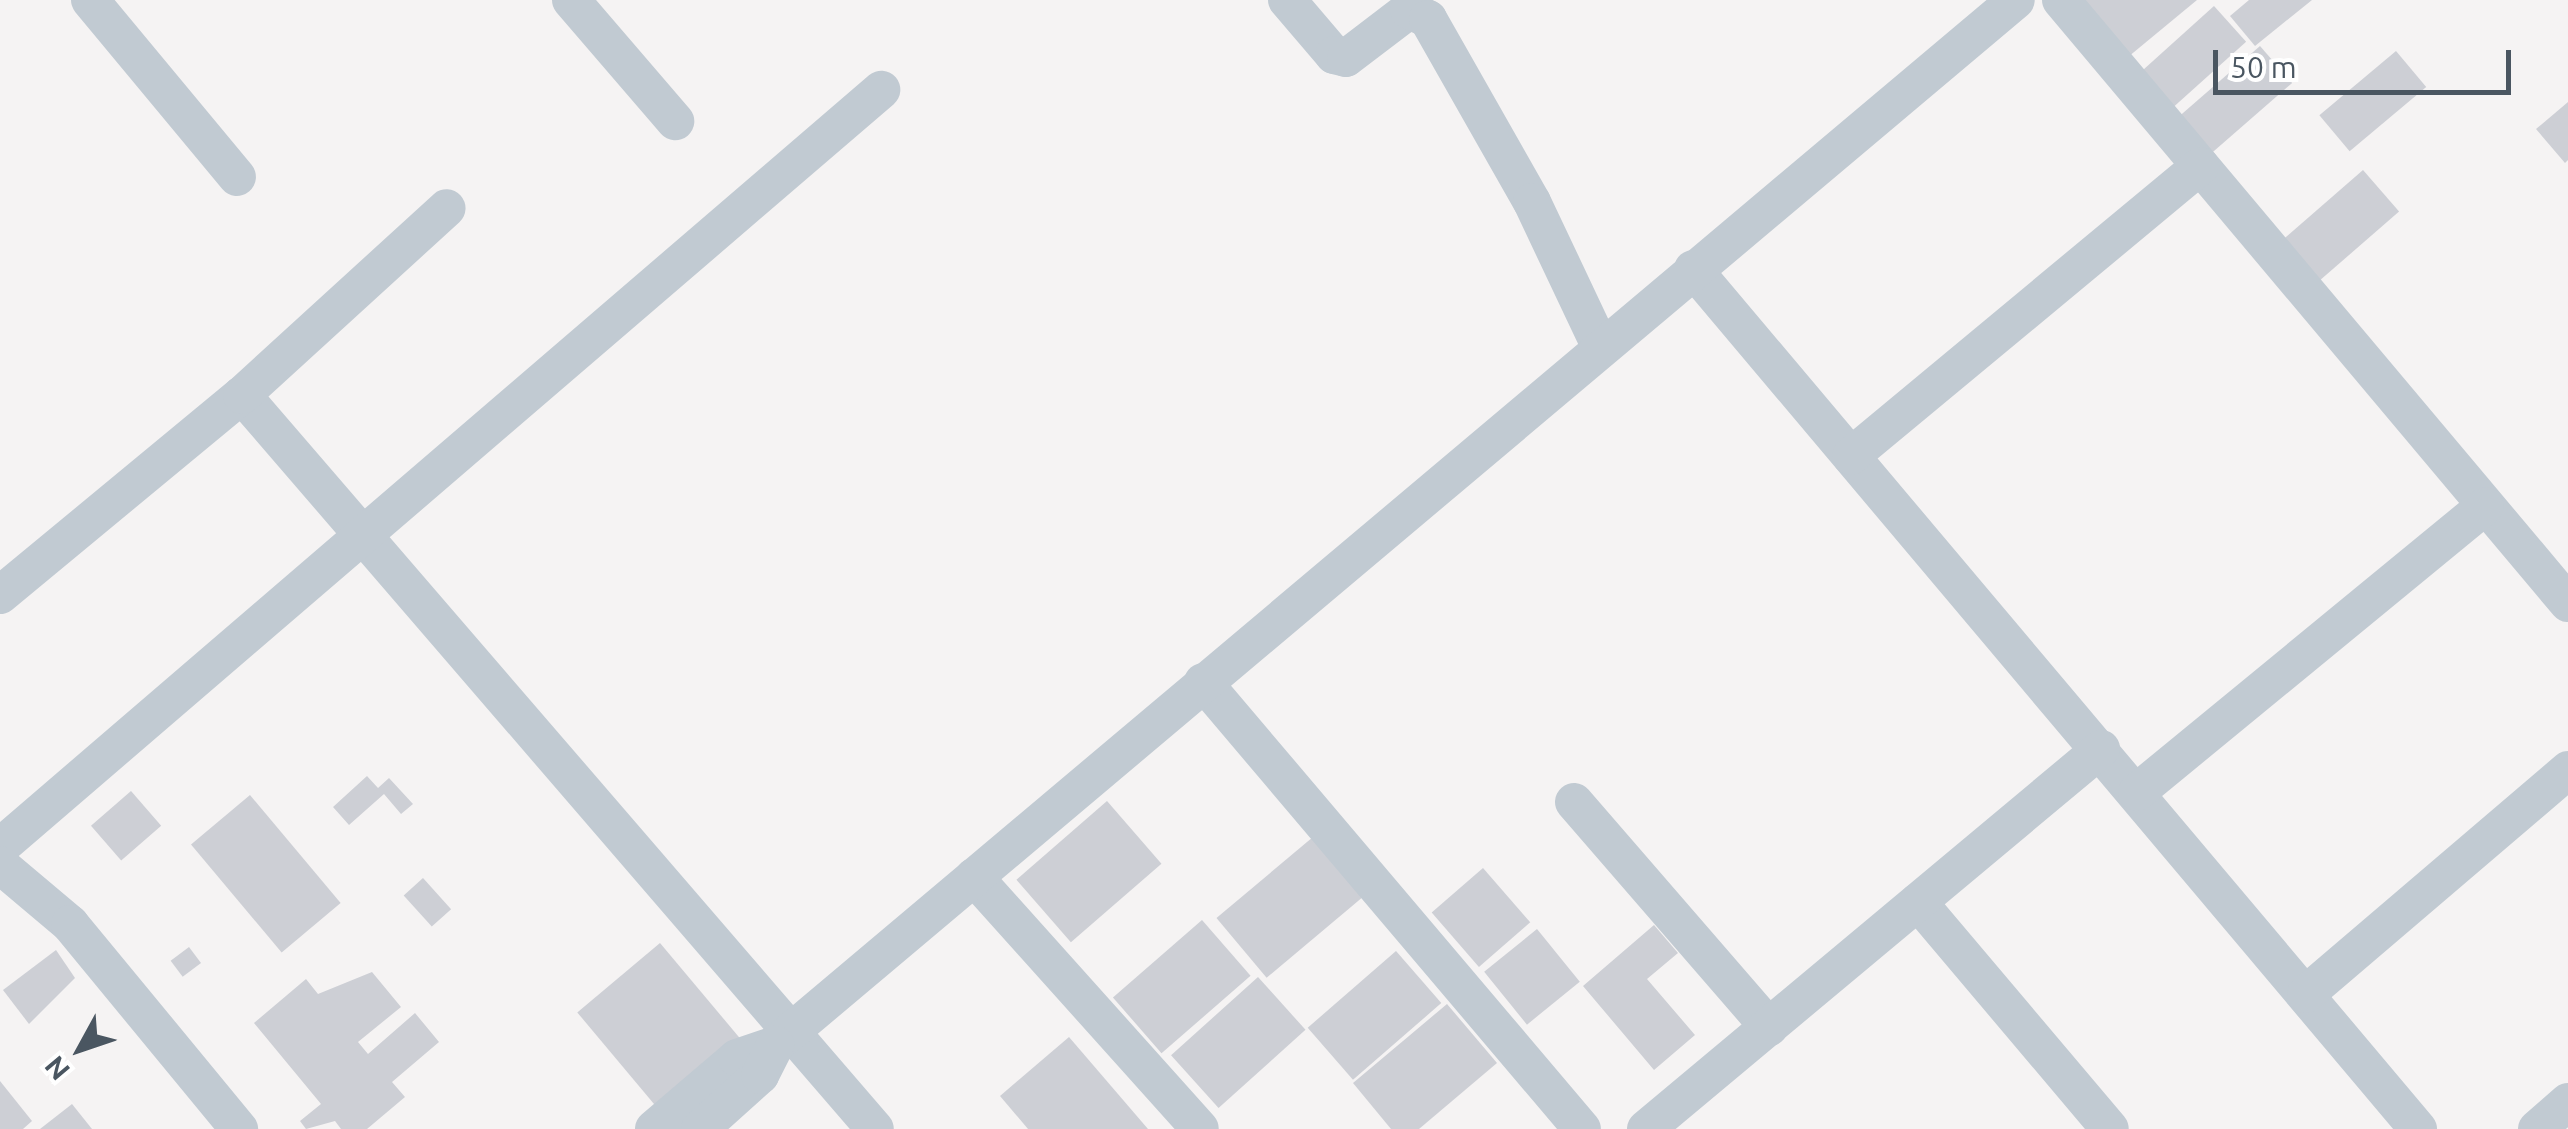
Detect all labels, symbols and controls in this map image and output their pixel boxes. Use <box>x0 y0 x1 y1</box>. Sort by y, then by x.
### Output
scale bar <box>2218 30 2516 92</box>
text: 50 m <box>2230 50 2297 84</box>
north arrow <box>30 999 130 1099</box>
text: N <box>38 1051 75 1087</box>

